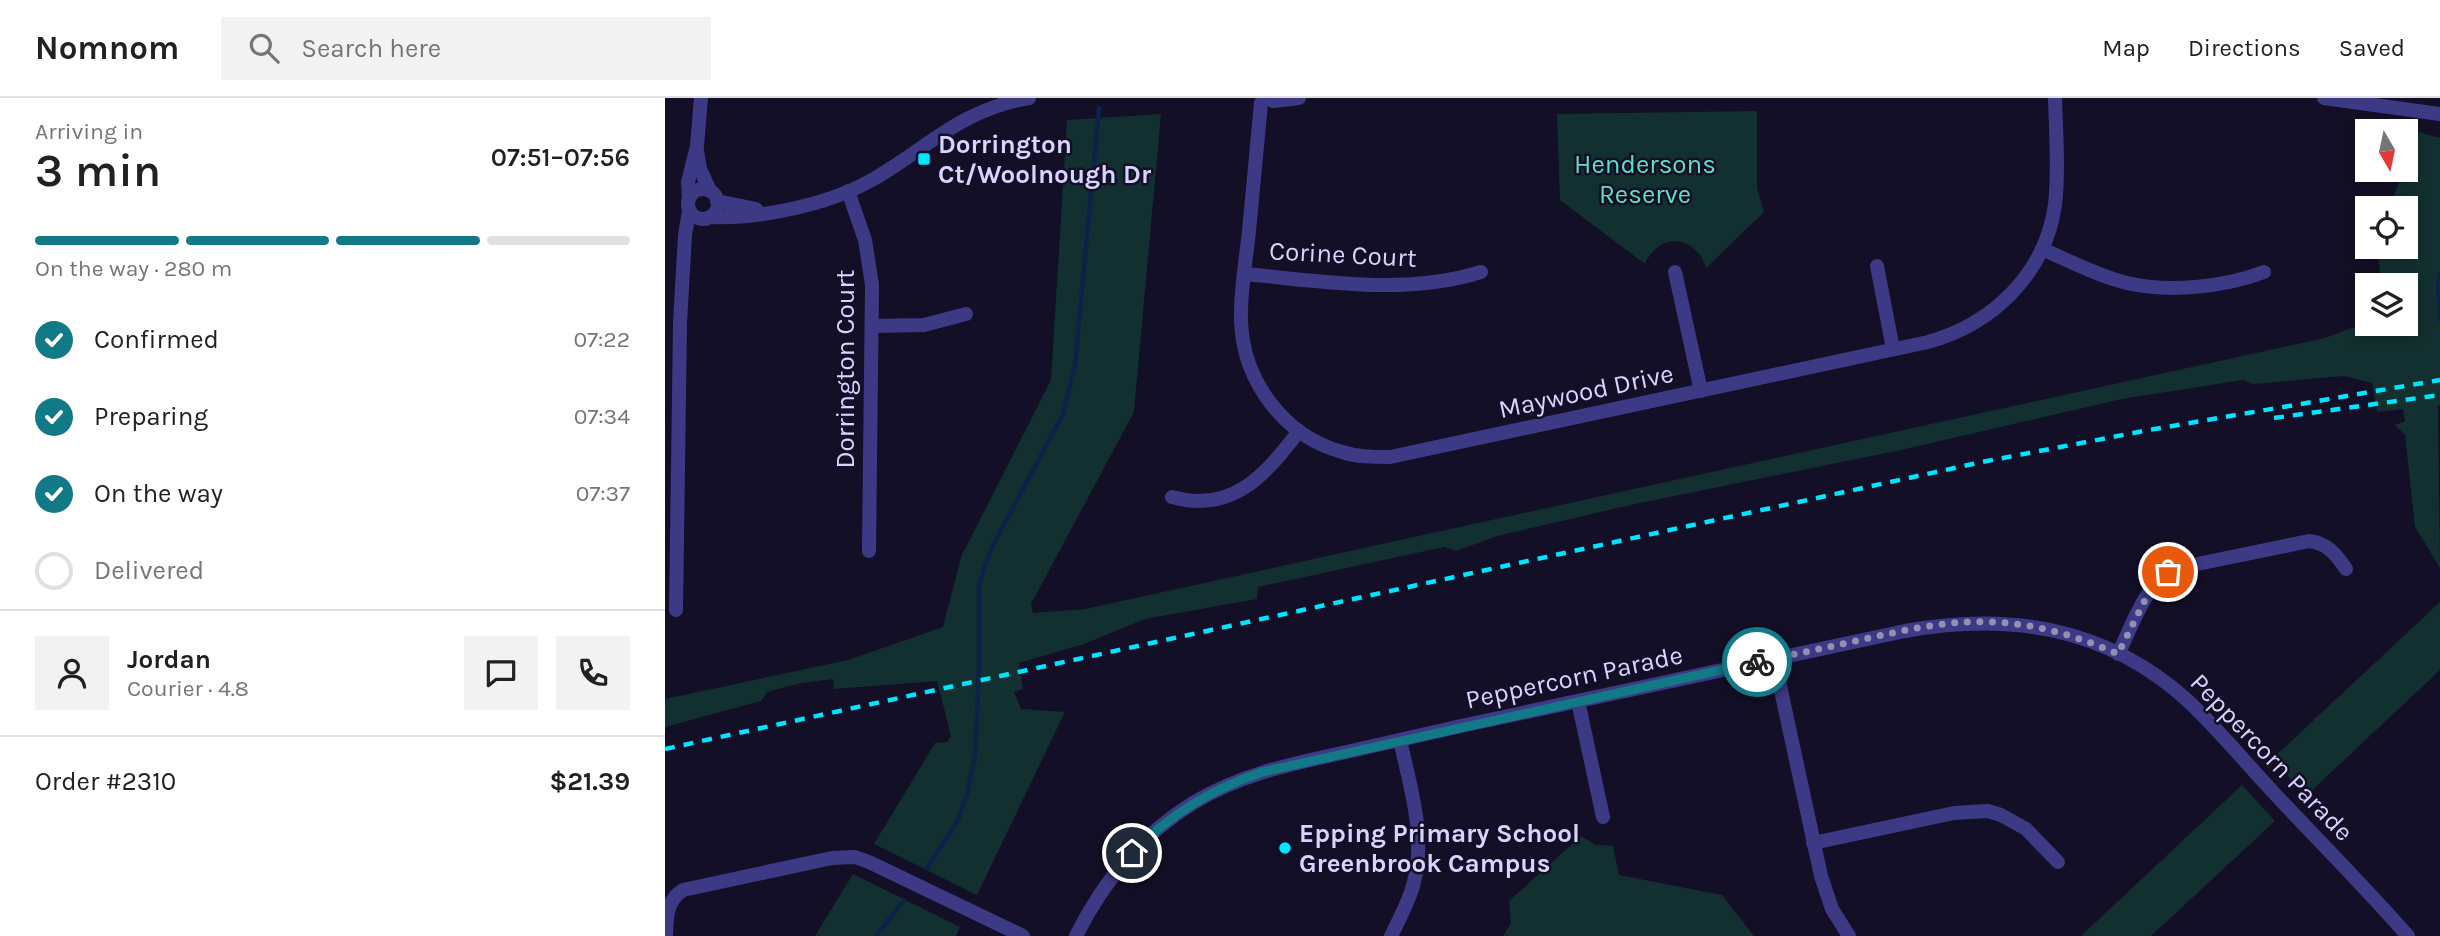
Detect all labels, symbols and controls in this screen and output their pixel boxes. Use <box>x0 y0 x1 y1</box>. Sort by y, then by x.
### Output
search box <box>221 17 711 80</box>
text: Nomnom <box>35 29 179 67</box>
icon: search <box>245 29 283 67</box>
text: Search here <box>301 33 441 64</box>
text: Map <box>2102 34 2150 62</box>
text: Directions <box>2188 34 2301 62</box>
text: Saved <box>2339 34 2405 62</box>
text: Arriving in <box>35 118 143 145</box>
north arrow <box>2355 119 2419 182</box>
map controls <box>2355 119 2418 336</box>
place label: Dorrington Ct/Woolnough Dr <box>938 129 1152 190</box>
text: 07:51–07:56 <box>491 142 630 173</box>
text: 3 min <box>35 144 161 198</box>
park label: Hendersons Reserve <box>1574 149 1716 210</box>
marker: Dorrington Ct/Woolnough Dr <box>916 151 932 167</box>
button: locate <box>2355 196 2418 259</box>
street label: Corine Court <box>1268 235 1418 274</box>
text: On the way · 280 m <box>35 255 232 282</box>
street label: Dorrington Court <box>830 269 861 469</box>
button: layers <box>2355 273 2418 336</box>
icon: check <box>35 321 73 359</box>
text: Confirmed <box>94 324 219 355</box>
text: 07:22 <box>574 326 630 353</box>
street label: Maywood Drive <box>1496 358 1676 425</box>
icon: check <box>35 398 73 436</box>
text: Preparing <box>94 401 208 432</box>
text: 07:34 <box>574 403 630 430</box>
icon: check <box>35 475 73 513</box>
text: On the way <box>94 478 223 509</box>
text: 07:37 <box>576 480 630 507</box>
pin <box>2138 542 2198 602</box>
icon: bag <box>2149 553 2187 591</box>
text: Delivered <box>94 555 204 586</box>
courier <box>1722 627 1792 697</box>
button: person <box>35 636 109 710</box>
button: chat <box>464 636 538 710</box>
button: phone <box>556 636 630 710</box>
street label: Peppercorn Parade <box>1463 639 1685 716</box>
icon: bike <box>1738 643 1776 681</box>
text: Jordan <box>127 644 211 675</box>
street label: Peppercorn Parade <box>2184 667 2360 848</box>
text: Courier · 4.8 <box>127 675 249 702</box>
text: Order #2310 <box>35 766 176 797</box>
text: $21.39 <box>549 766 630 797</box>
place label: Epping Primary School Greenbrook Campus <box>1299 818 1580 879</box>
pin <box>1102 823 1162 883</box>
icon: home <box>1113 834 1151 872</box>
marker: Epping Primary School Greenbrook Campus <box>1277 840 1293 856</box>

